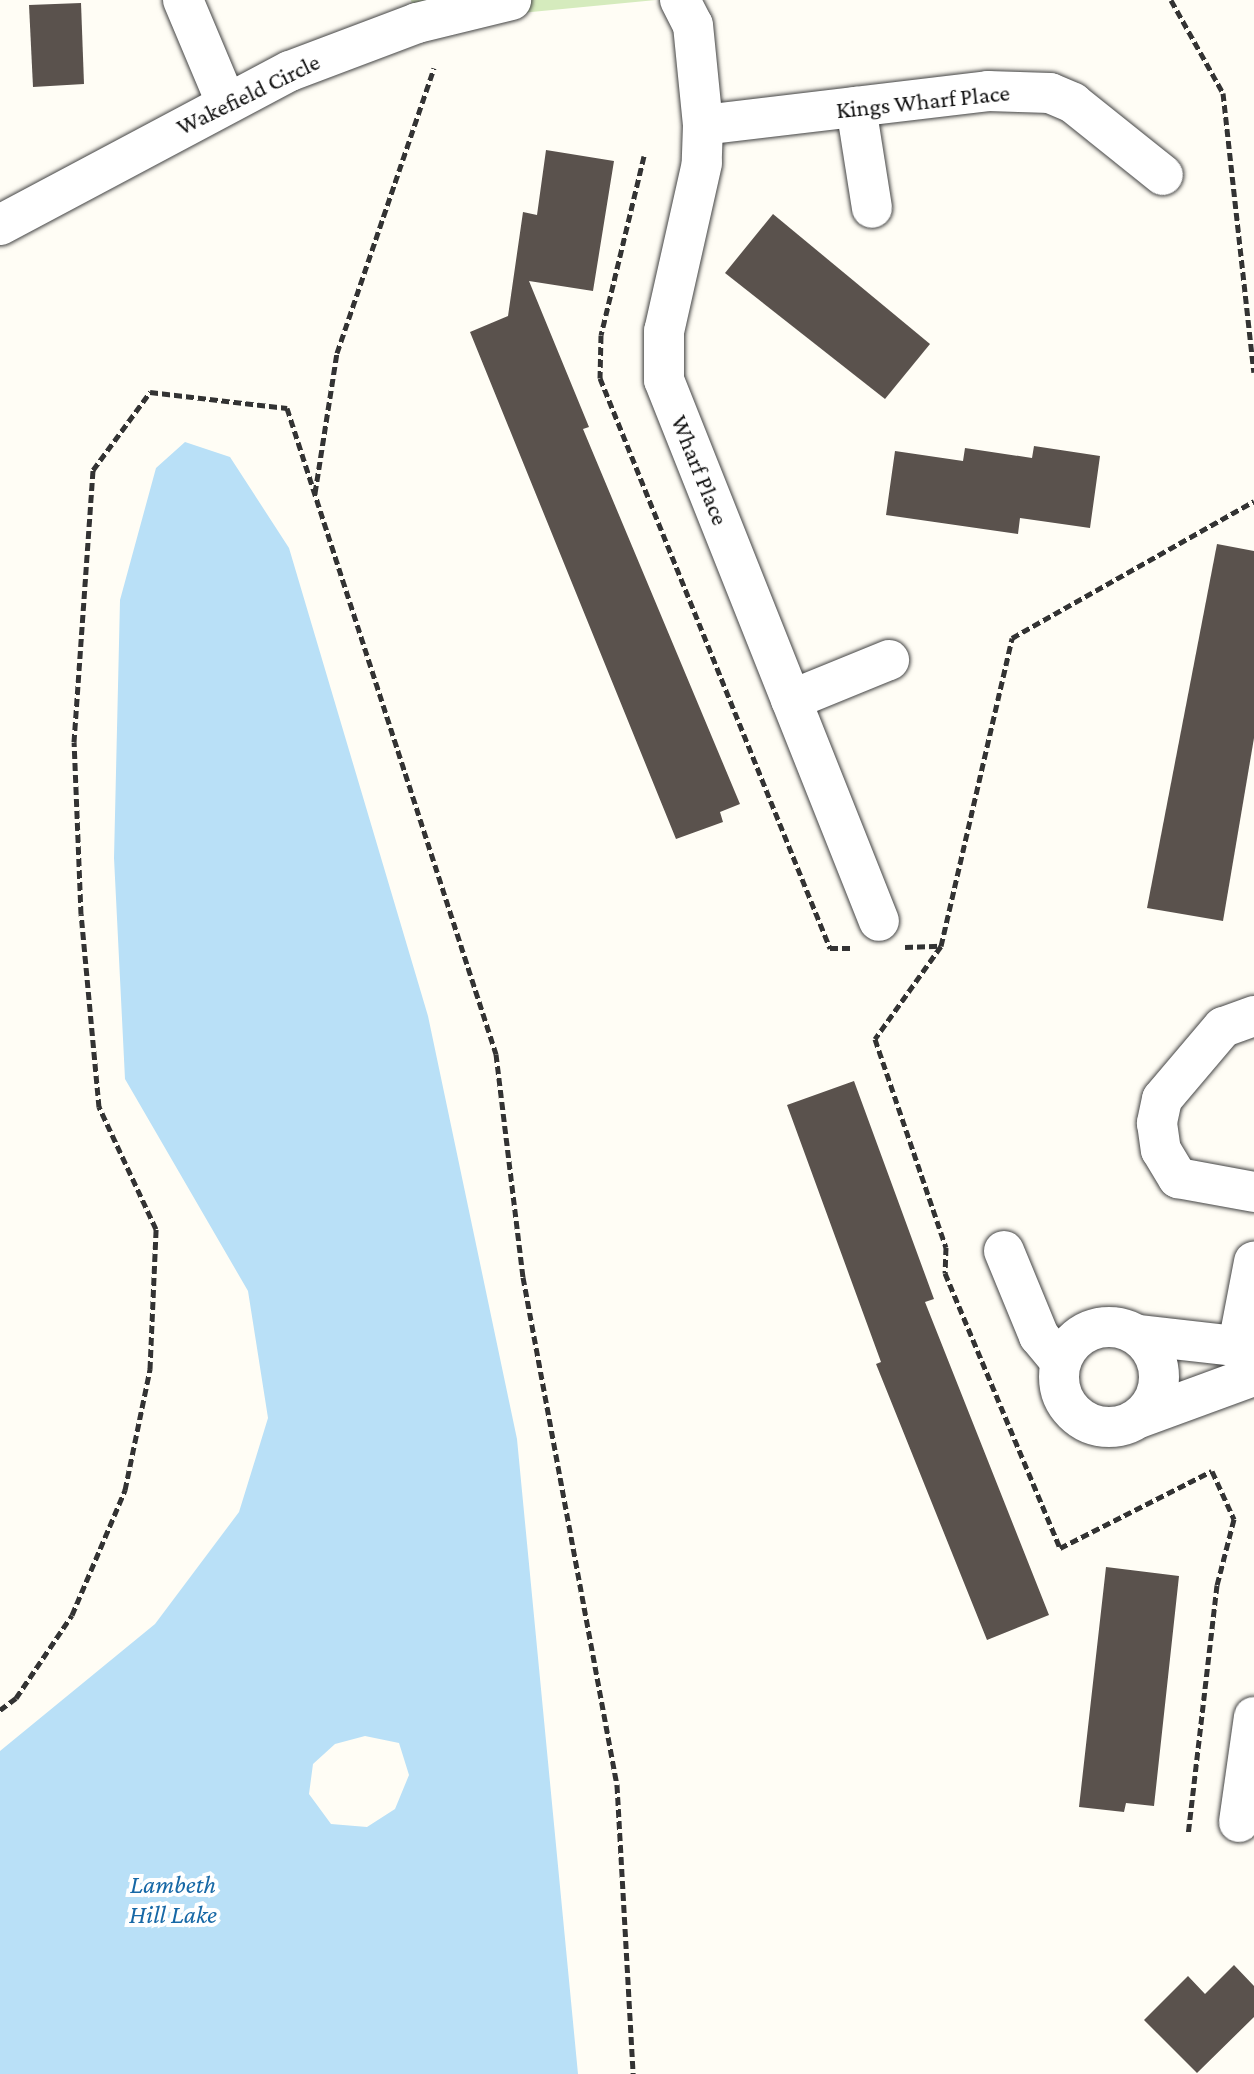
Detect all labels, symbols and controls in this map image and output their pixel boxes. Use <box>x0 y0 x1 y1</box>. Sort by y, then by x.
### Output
street label: Wakefield Circle <box>172 47 324 141</box>
street label: Kings Wharf Place <box>835 78 1011 124</box>
street label: Wharf Place <box>665 411 735 529</box>
water label: Lambeth Hill Lake <box>129 1869 217 1930</box>

